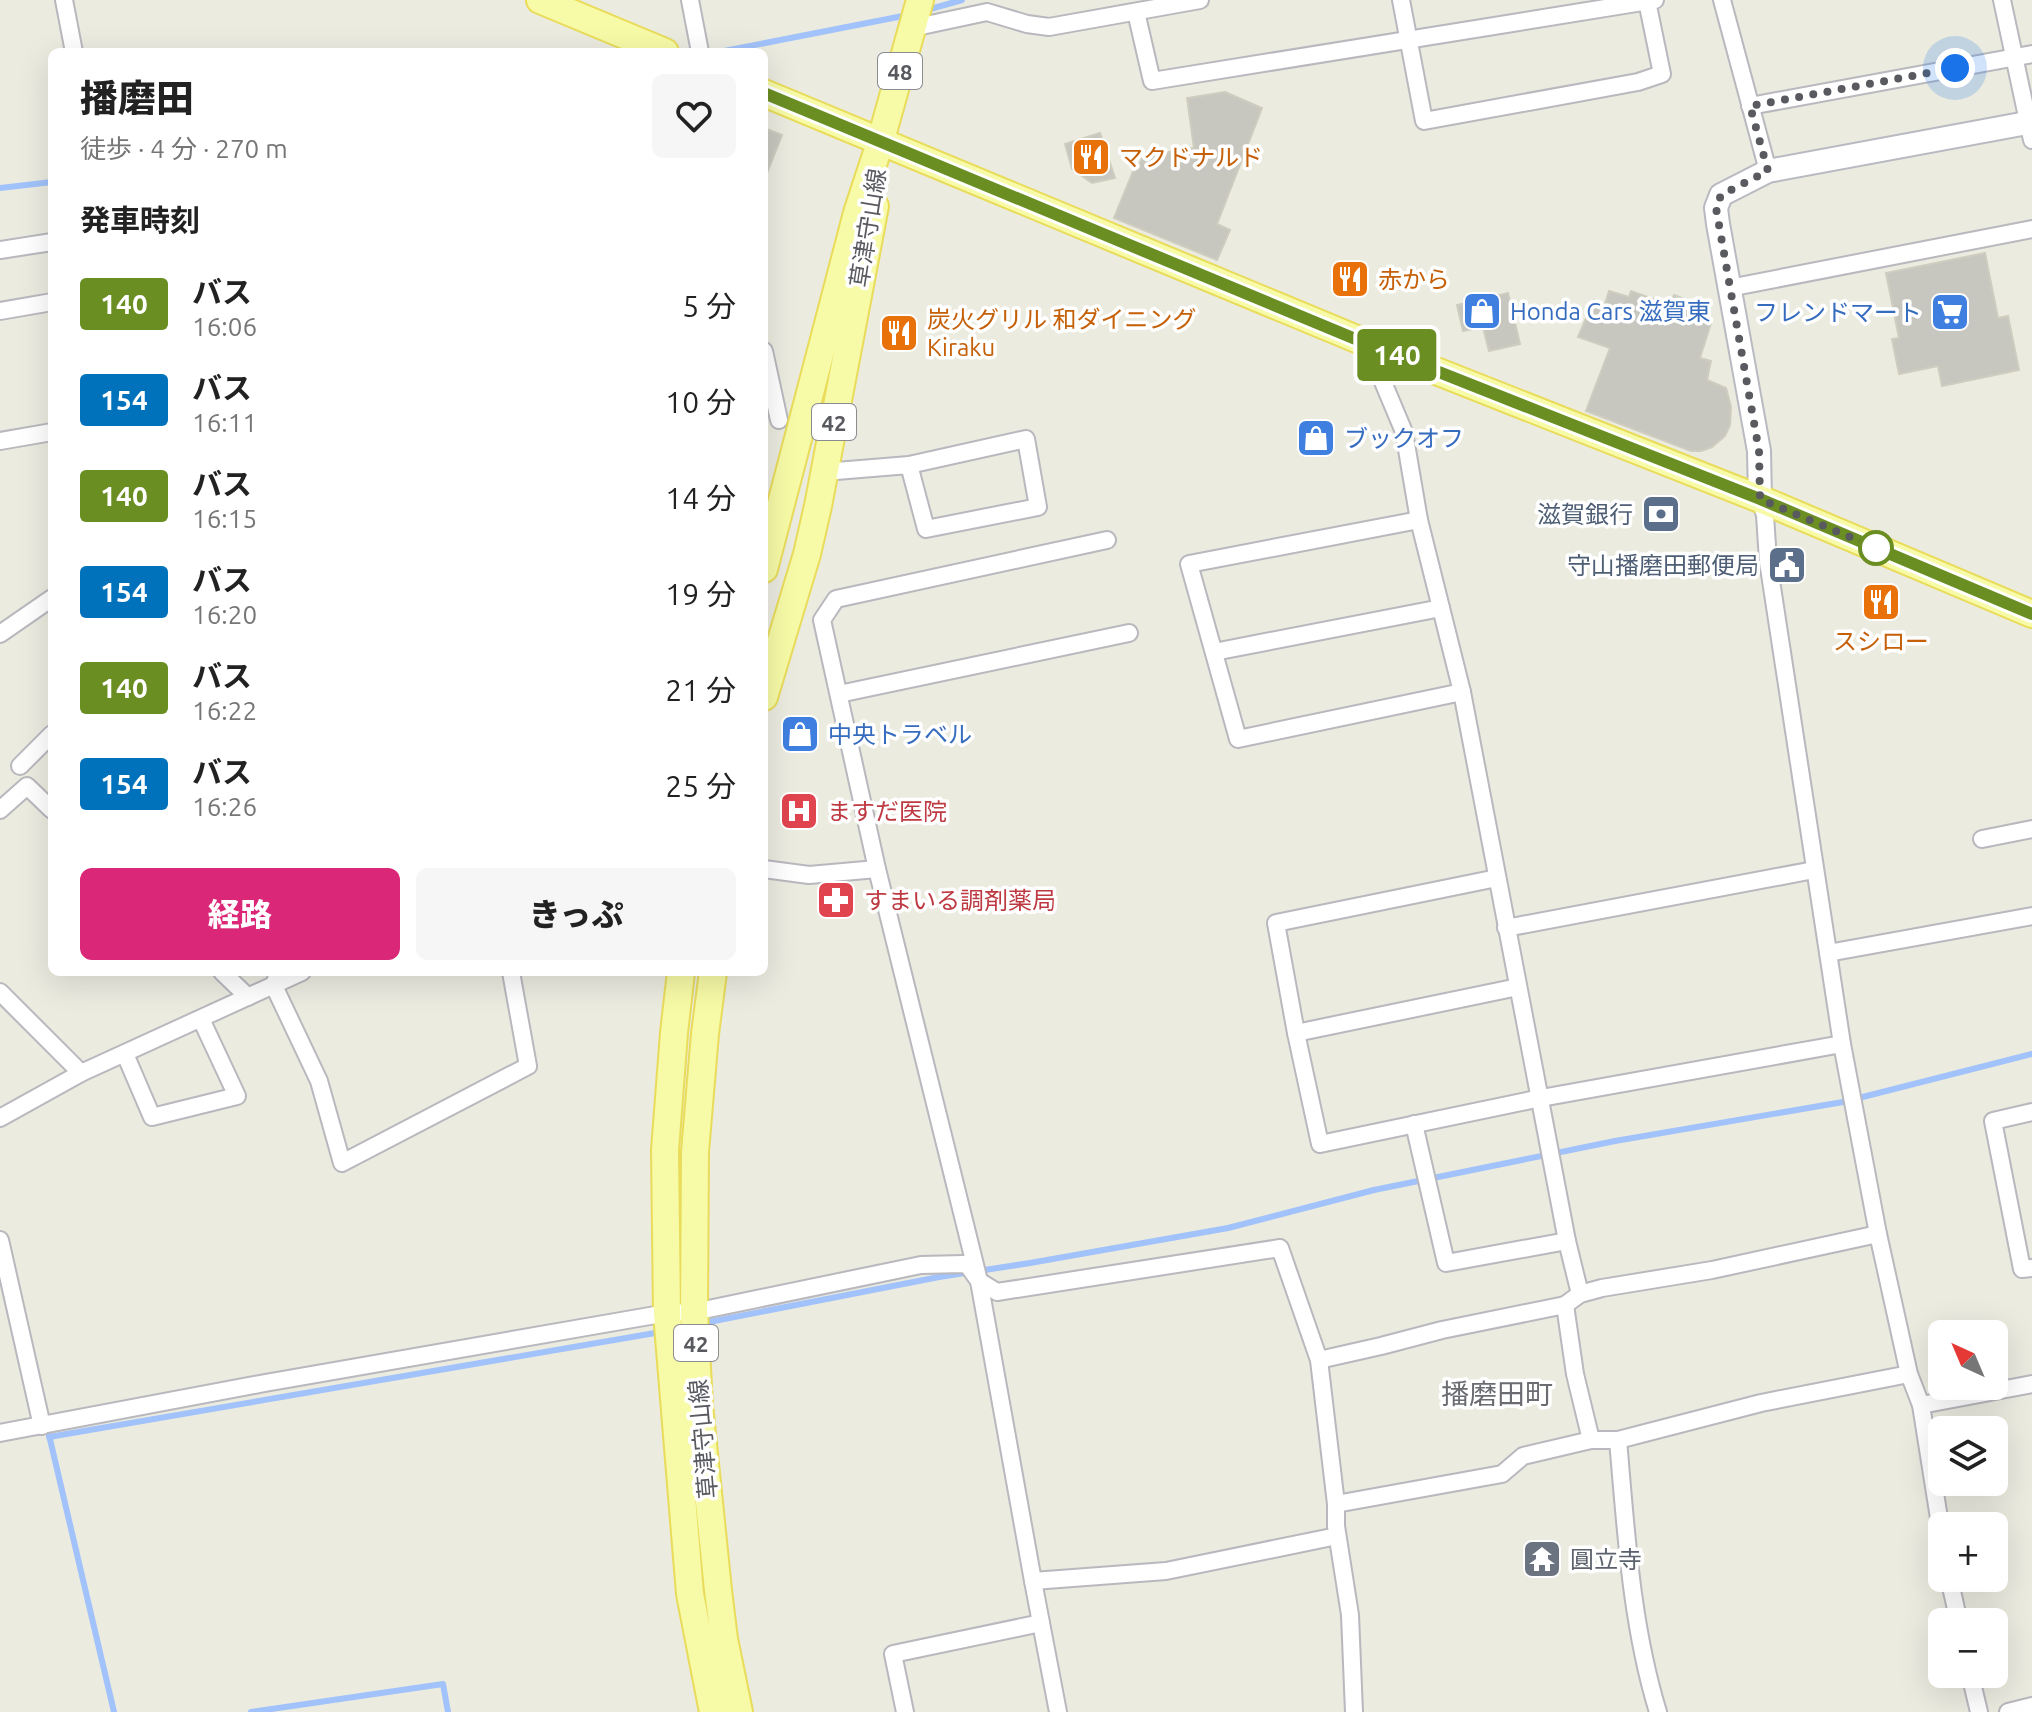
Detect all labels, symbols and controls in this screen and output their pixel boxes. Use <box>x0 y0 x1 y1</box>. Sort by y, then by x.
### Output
your location <box>1935 48 1975 88</box>
road number: 48 <box>878 53 922 89</box>
button: heart <box>652 74 736 158</box>
text: 播磨田 <box>80 77 194 119</box>
text: 徒歩 · 4 分 · 270 m <box>80 134 288 163</box>
restaurant icon: マクドナルド <box>1070 136 1112 178</box>
place label: マクドナルド <box>1119 144 1263 171</box>
street label: 草津守山線 <box>845 167 891 289</box>
text: 発車時刻 <box>80 203 200 237</box>
restaurant icon: 赤から <box>1329 258 1371 300</box>
place label: 赤から <box>1378 266 1450 293</box>
text: バス <box>192 275 252 309</box>
text: 140 <box>100 288 148 319</box>
text: 5 分 <box>682 289 736 323</box>
shop icon: Honda Cars 滋賀東 <box>1461 290 1503 332</box>
supermarket icon: フレンドマート <box>1929 291 1971 333</box>
place label: Honda Cars 滋賀東 <box>1510 298 1710 325</box>
place label: フレンドマート <box>1754 299 1922 326</box>
place label: 炭火グリル 和ダイニング Kiraku <box>927 306 1197 361</box>
text: 16:06 <box>192 312 257 341</box>
restaurant icon: 炭火グリル 和ダイニング Kiraku <box>878 312 920 354</box>
line badge: 140 <box>1351 329 1443 381</box>
text: 140 <box>1373 339 1421 370</box>
text: バス <box>192 371 252 405</box>
text: 154 <box>100 384 148 415</box>
text: 10 分 <box>665 385 736 419</box>
road number: 42 <box>812 404 856 440</box>
text: 16:11 <box>192 408 257 437</box>
shop icon: ブックオフ <box>1295 417 1337 459</box>
place label: ブックオフ <box>1344 425 1464 452</box>
text: バス <box>192 467 252 501</box>
text: 140 <box>100 480 148 511</box>
text: 14 分 <box>665 481 736 515</box>
bank icon: 滋賀銀行 <box>1640 493 1682 535</box>
place label: 滋賀銀行 <box>1537 501 1633 528</box>
text: 16:15 <box>192 504 257 533</box>
unlabelled marker <box>1859 531 1893 565</box>
public building icon: 守山播磨田郵便局 <box>1766 544 1808 586</box>
place label: 守山播磨田郵便局 <box>1567 552 1759 579</box>
text: バス <box>192 563 252 597</box>
text: 154 <box>100 576 148 607</box>
text: 19 分 <box>665 577 736 611</box>
restaurant icon: スシロー <box>1860 581 1902 623</box>
text: 16:20 <box>192 600 257 629</box>
place label: スシロー <box>1833 628 1929 655</box>
text: バス <box>192 659 252 693</box>
text: 140 <box>100 672 148 703</box>
text: 21 分 <box>665 673 736 707</box>
text: 16:22 <box>192 696 257 725</box>
shop icon: 中央トラベル <box>779 713 821 755</box>
place label: 中央トラベル <box>828 721 972 748</box>
text: バス <box>192 755 252 789</box>
text: 154 <box>100 768 148 799</box>
text: 25 分 <box>665 769 736 803</box>
hospital icon: ますだ医院 <box>778 790 820 832</box>
text: 16:26 <box>192 792 257 821</box>
place label: ますだ医院 <box>827 798 947 825</box>
button: 経路 <box>80 868 400 960</box>
button: きっぷ <box>416 868 736 960</box>
pharmacy icon: すまいる調剤薬局 <box>815 879 857 921</box>
place label: すまいる調剤薬局 <box>864 887 1056 914</box>
north arrow <box>1928 1320 2008 1400</box>
map controls <box>1928 1320 2008 1688</box>
road number: 42 <box>674 1325 718 1361</box>
street label: 草津守山線 <box>684 1378 722 1500</box>
district label: 播磨田町 <box>1441 1378 1553 1409</box>
button: layers <box>1928 1416 2008 1496</box>
button: + <box>1928 1512 2008 1592</box>
temple icon: 圓立寺 <box>1521 1538 1563 1580</box>
place label: 圓立寺 <box>1570 1546 1642 1573</box>
button: − <box>1928 1608 2008 1688</box>

